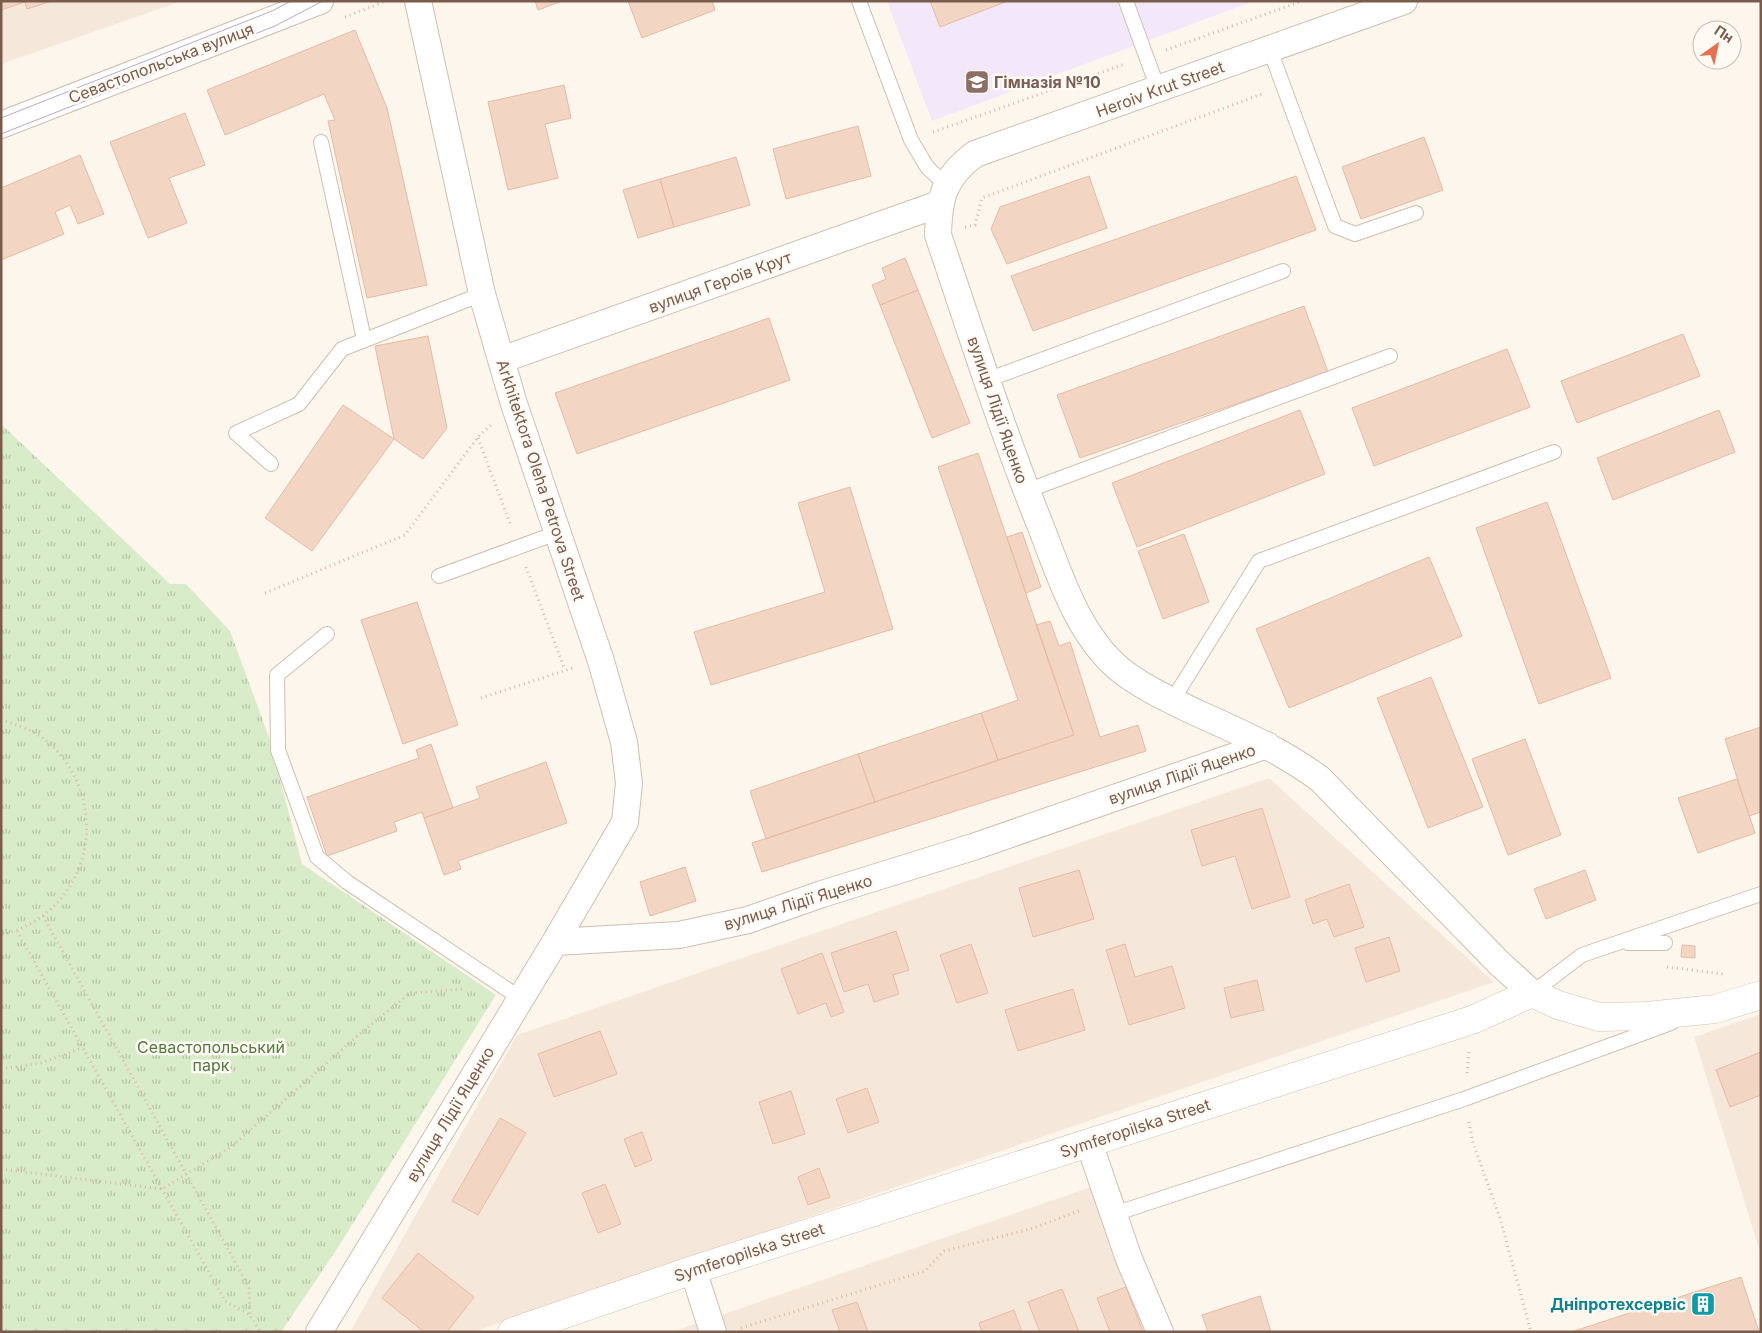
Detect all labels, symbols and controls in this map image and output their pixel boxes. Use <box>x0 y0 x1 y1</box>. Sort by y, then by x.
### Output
street label: Севастопольська вулиця <box>66 18 256 108</box>
north arrow <box>1692 20 1742 70</box>
text: Пн <box>1712 21 1737 46</box>
street label: Heroiv Krut Street <box>1093 57 1227 121</box>
school or university icon: Гімназія №10 <box>964 69 990 95</box>
place label: Гімназія №10 <box>994 72 1101 92</box>
street label: вулиця Героїв Крут <box>646 247 795 317</box>
street label: вулиця Лідії Яценко <box>963 334 1033 486</box>
street label: Arkhitektora Oleha Petrova Street <box>492 357 590 603</box>
street label: вулиця Лідії Яценко <box>1106 739 1258 809</box>
street label: вулиця Лідії Яценко <box>721 870 875 934</box>
park label: Севастопольський парк <box>137 1037 285 1075</box>
street label: вулиця Лідії Яценко <box>402 1043 498 1185</box>
street label: Symferopilska Street <box>1057 1094 1213 1162</box>
street label: Symferopilska Street <box>671 1218 827 1286</box>
building icon: Дніпротехсервіс <box>1690 1291 1716 1317</box>
place label: Дніпротехсервіс <box>1550 1294 1686 1314</box>

